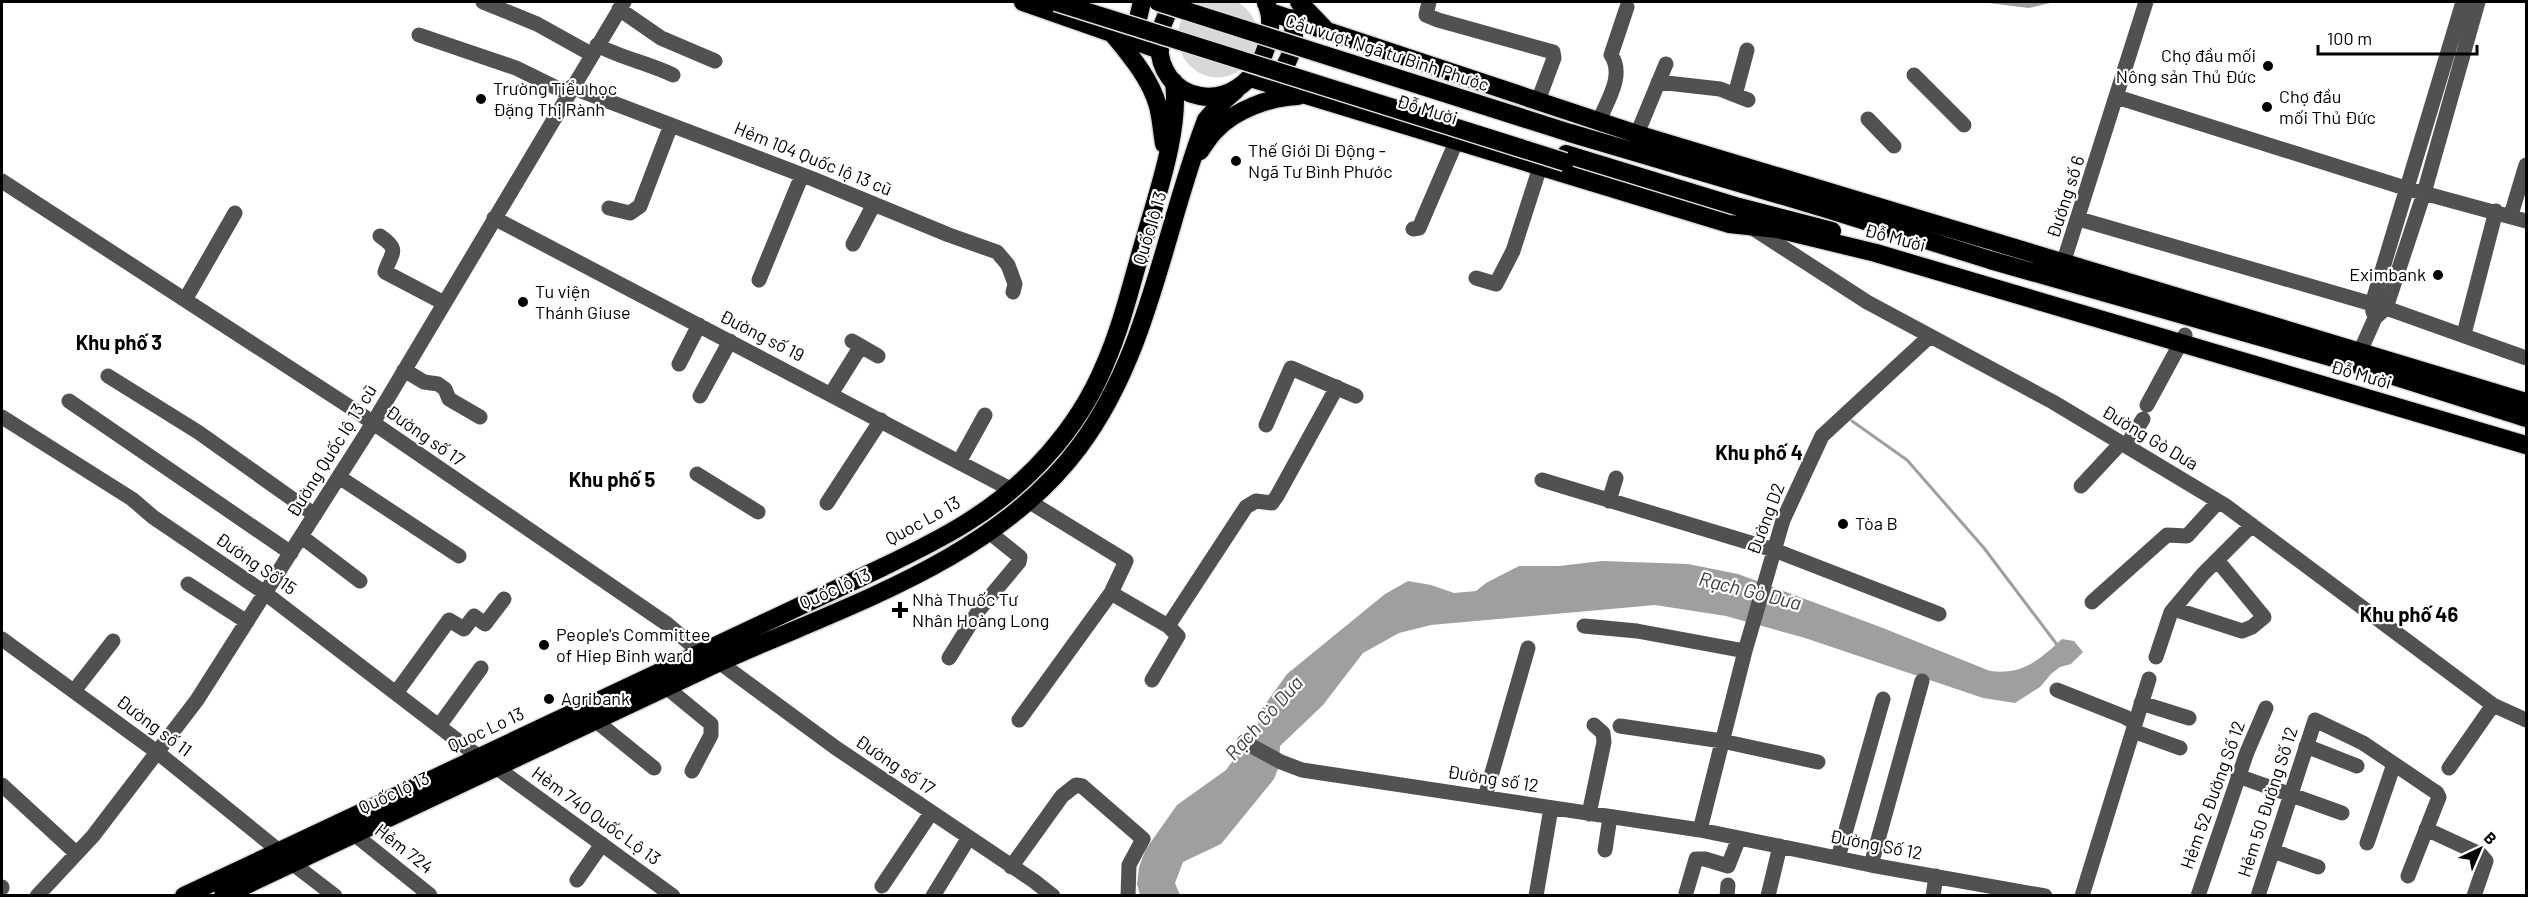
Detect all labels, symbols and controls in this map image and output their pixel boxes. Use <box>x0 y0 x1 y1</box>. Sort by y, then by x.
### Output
street label: Cầu vượt Ngã tư Bình Phước <box>1283 9 1492 95</box>
scale bar <box>2318 18 2477 56</box>
text: 100 m <box>2327 27 2372 49</box>
place label: Chợ đầu mối Nông sản Thủ Đức <box>2116 44 2256 87</box>
marker: Chợ đầu mối Nông sản Thủ Đức <box>2261 59 2275 73</box>
place label: Trường Tiểu học Đặng Thị Rành <box>493 77 617 120</box>
place label: Chợ đầu mối Thủ Đức <box>2279 85 2376 128</box>
street label: Đỗ Mười <box>1394 89 1460 129</box>
marker: Trường Tiểu học Đặng Thị Rành <box>474 92 488 106</box>
marker: Chợ đầu mối Thủ Đức <box>2260 100 2274 114</box>
street label: Hẻm 104 Quốc lộ 13 cũ <box>731 116 895 200</box>
place label: Thế Giới Di Động - Ngã Tư Bình Phước <box>1248 139 1393 182</box>
street label: Đường số 6 <box>2041 153 2089 241</box>
marker: Thế Giới Di Động - Ngã Tư Bình Phước <box>1229 154 1243 168</box>
street label: Quốc lộ 13 <box>1127 188 1171 267</box>
street label: Đỗ Mười <box>1862 218 1928 256</box>
place label: Eximbank <box>2349 263 2426 285</box>
marker: Eximbank <box>2431 268 2445 282</box>
place label: Tu viện Thánh Giuse <box>535 280 631 323</box>
marker: Tu viện Thánh Giuse <box>516 295 530 309</box>
street label: Đường số 19 <box>717 304 808 366</box>
district label: Khu phố 3 <box>76 330 162 354</box>
street label: Đỗ Mười <box>2328 355 2394 393</box>
street label: Đường Quốc lộ 13 cũ <box>281 380 381 521</box>
street label: Đường số 17 <box>382 400 470 471</box>
street label: Đường Gò Dưa <box>2098 400 2203 474</box>
district label: Khu phố 4 <box>1715 440 1803 464</box>
district label: Khu phố 5 <box>569 467 655 491</box>
street label: Đường D2 <box>1741 480 1789 558</box>
street label: Quoc Lo 13 <box>881 491 964 550</box>
place label: Tòa B <box>1855 512 1898 534</box>
marker: Tòa B <box>1836 517 1850 531</box>
street label: Đường Số 15 <box>212 527 301 599</box>
street label: Quốc lộ 13 <box>796 563 874 614</box>
water label: Rạch Gò Dưa <box>1696 566 1804 614</box>
place label: Nhà Thuốc Tư Nhân Hoàng Long <box>912 588 1049 631</box>
district label: Khu phố 46 <box>2360 602 2458 626</box>
marker: Nhà Thuốc Tư Nhân Hoàng Long <box>893 603 907 617</box>
place label: People's Committee of Hiep Binh ward <box>556 623 710 666</box>
marker: People's Committee of Hiep Binh ward <box>537 638 551 652</box>
water label: Rạch Gò Dưa <box>1219 670 1307 764</box>
place label: Agribank <box>561 687 630 709</box>
street label: Đường số 11 <box>112 690 197 761</box>
marker: Agribank <box>542 692 556 706</box>
street label: Quoc Lo 13 <box>444 702 527 756</box>
street label: Hẻm 52 Đường Số 12 <box>2175 717 2249 872</box>
street label: Hẻm 50 Đường Số 12 <box>2232 724 2302 880</box>
street label: Đường số 17 <box>852 730 940 799</box>
street label: Đường số 12 <box>1446 760 1540 796</box>
street label: Hẻm 740 Quốc Lộ 13 <box>528 761 665 869</box>
street label: Quốc lộ 13 <box>355 766 432 818</box>
street label: Hẻm 724 <box>371 819 438 878</box>
north arrow <box>2450 819 2510 879</box>
street label: Đường Số 12 <box>1828 824 1924 864</box>
text: B <box>2481 828 2501 848</box>

